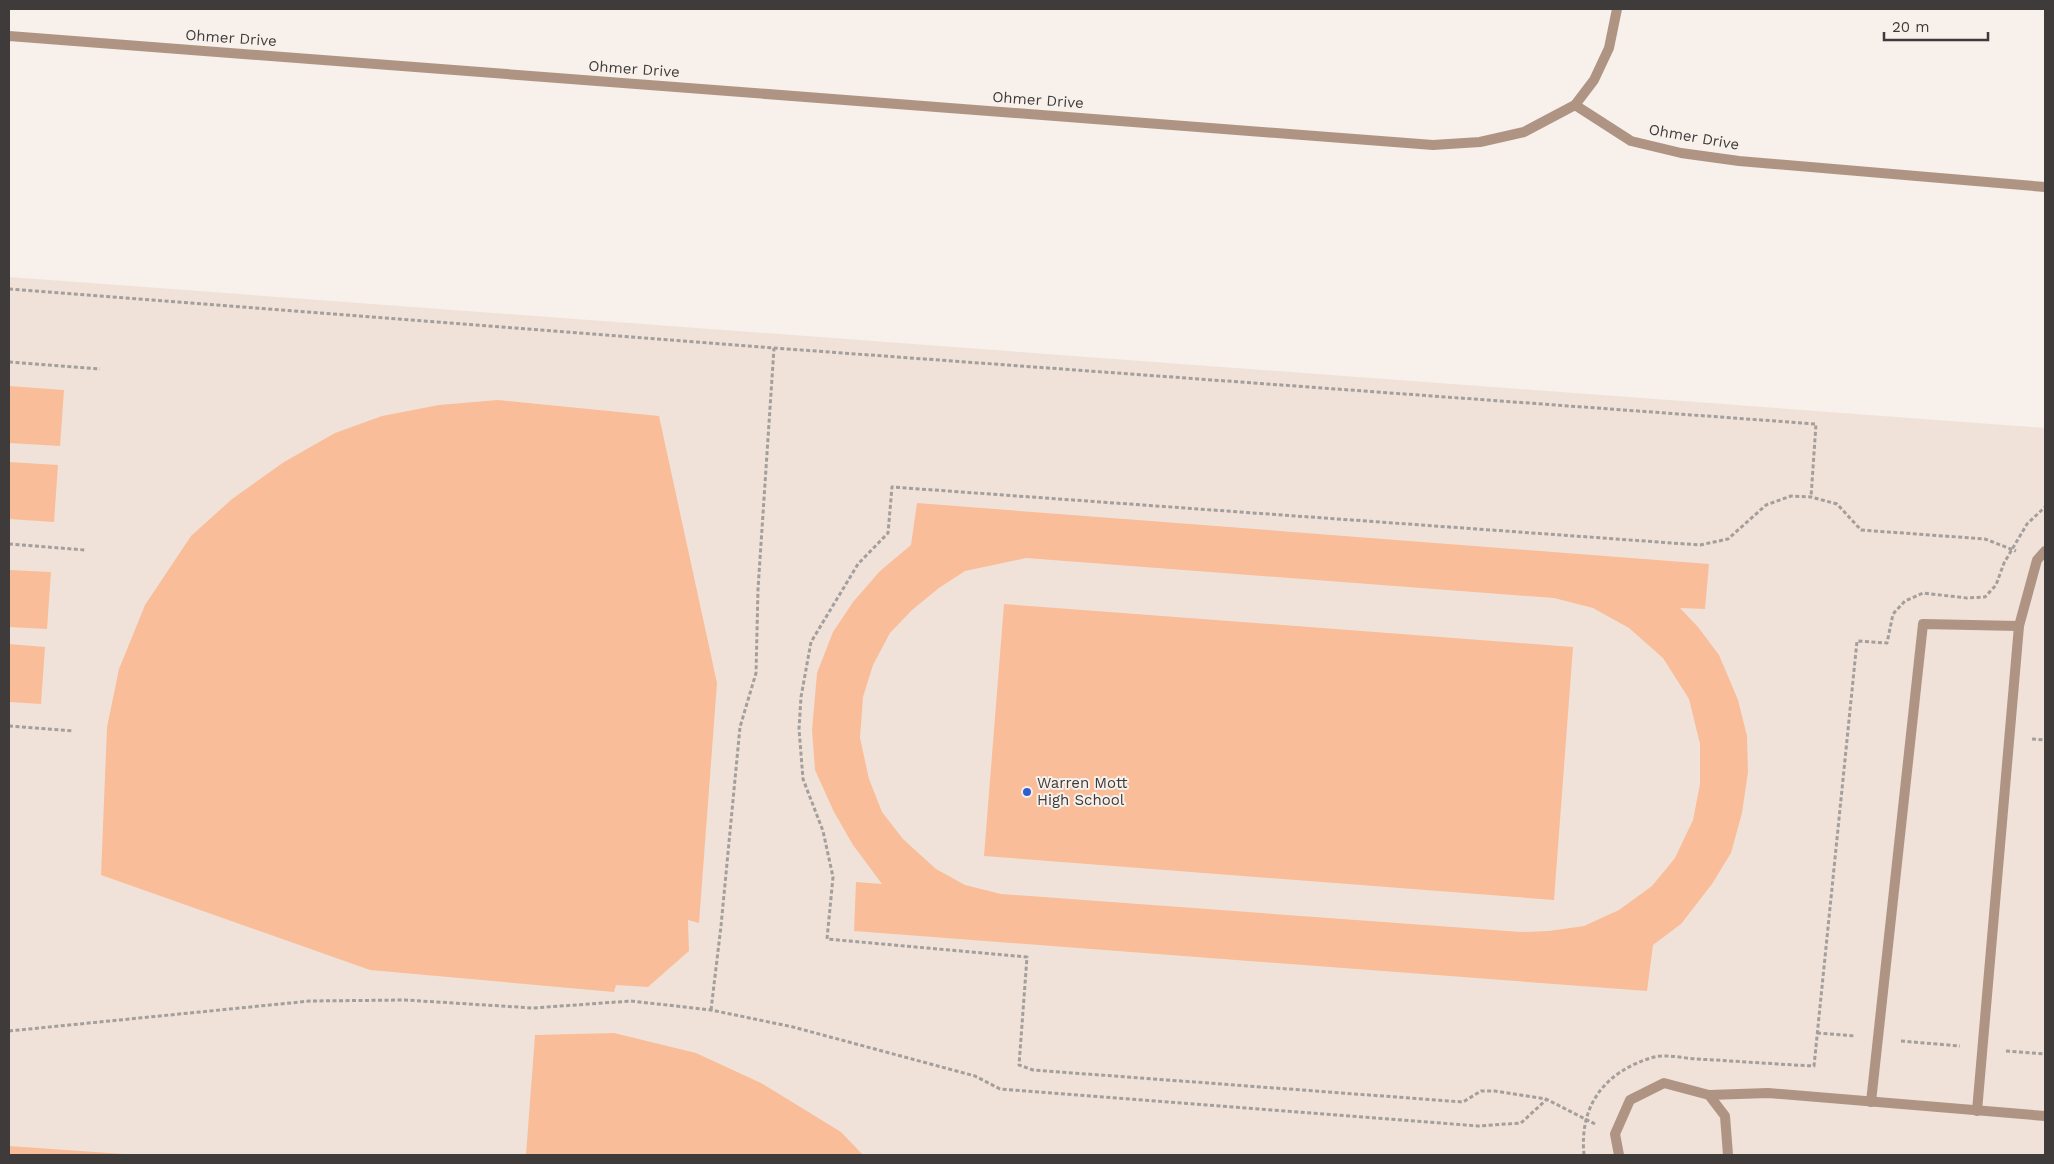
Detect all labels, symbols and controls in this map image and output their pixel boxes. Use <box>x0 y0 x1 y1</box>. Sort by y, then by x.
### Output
scale bar <box>1884 10 1988 42</box>
text: 20 m <box>1892 18 1930 36</box>
street label: Ohmer Drive <box>185 26 277 50</box>
street label: Ohmer Drive <box>588 57 680 81</box>
street label: Ohmer Drive <box>992 88 1084 112</box>
street label: Ohmer Drive <box>1647 120 1741 154</box>
place label: Warren Mott High School <box>1037 774 1128 809</box>
marker: Warren Mott High School <box>1021 786 1033 798</box>

